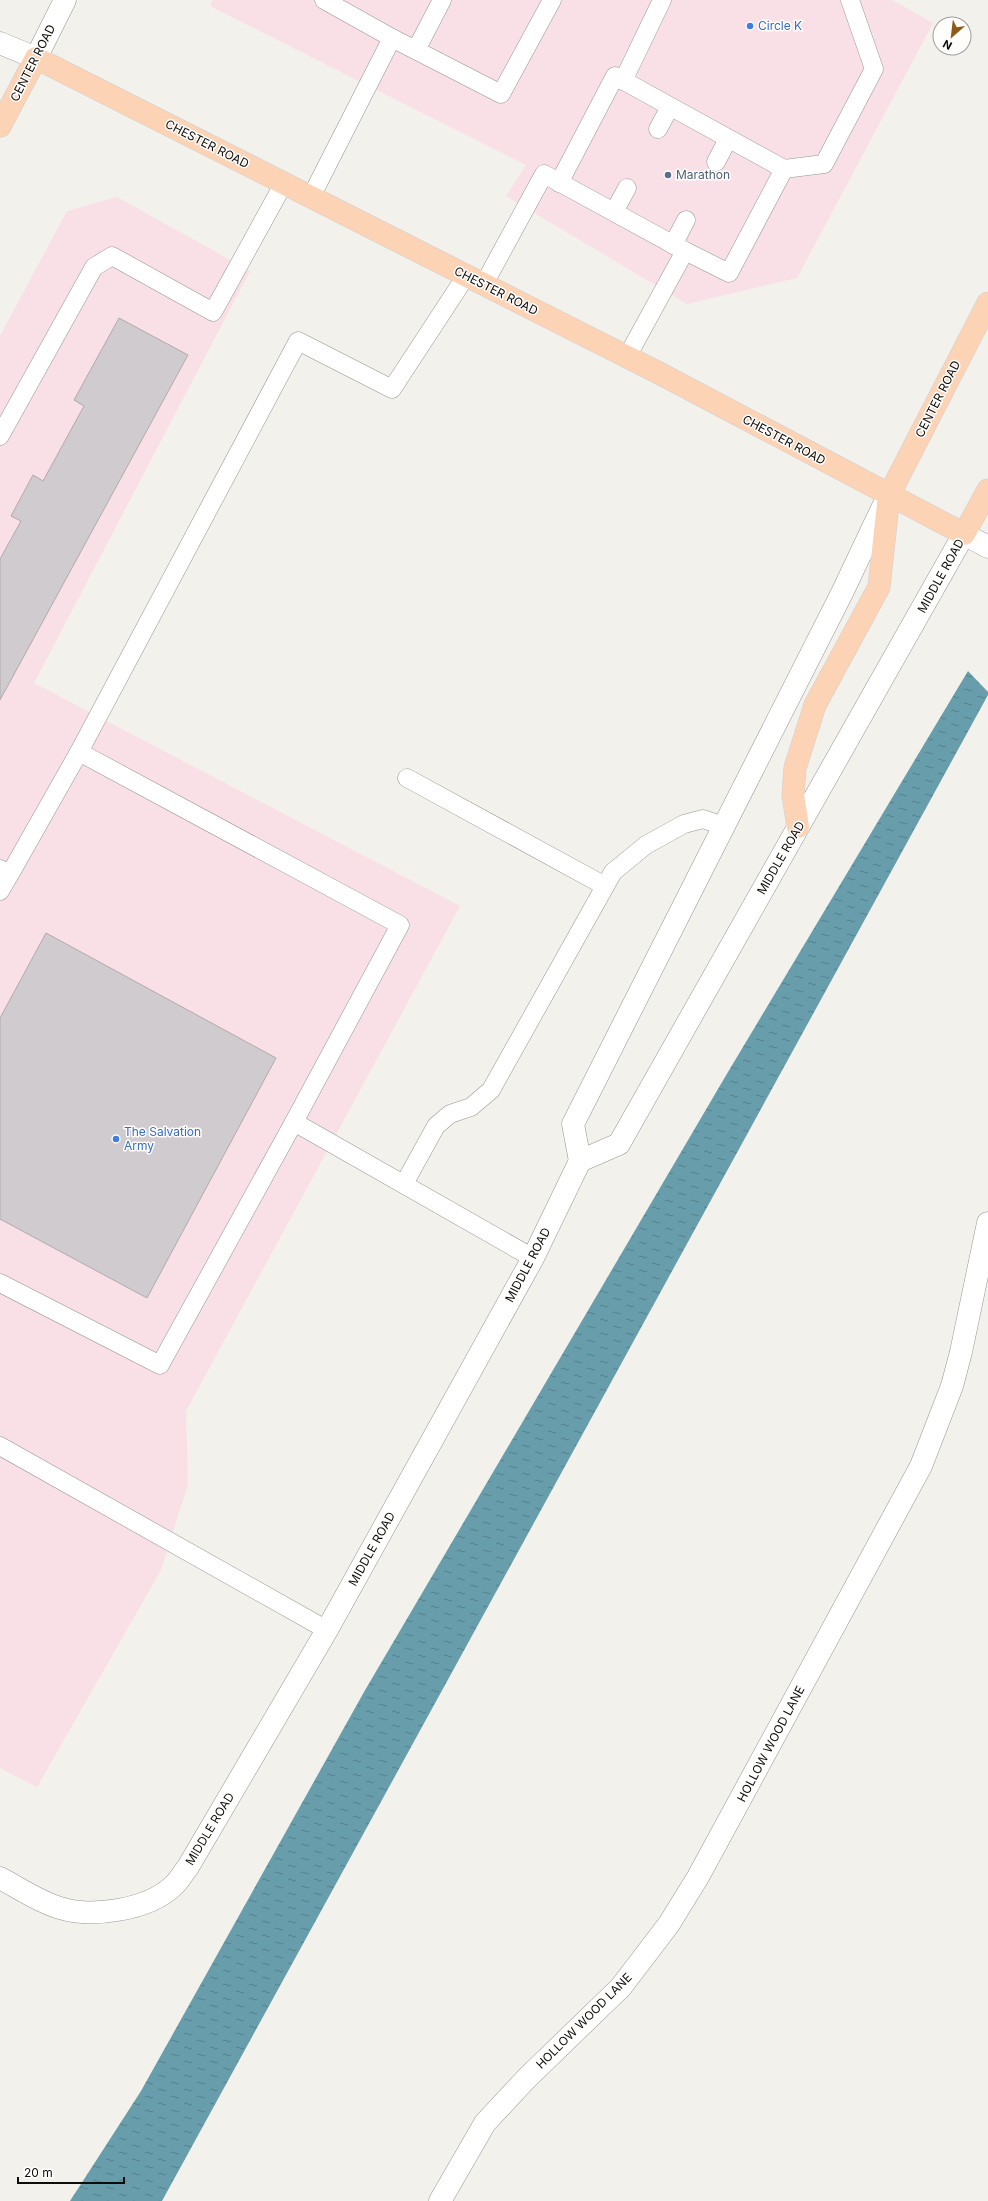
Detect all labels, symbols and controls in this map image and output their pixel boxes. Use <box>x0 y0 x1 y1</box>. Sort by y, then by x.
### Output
north arrow <box>932 16 972 56</box>
place label: Circle K <box>758 18 802 33</box>
marker: Circle K <box>745 21 755 31</box>
street label: CENTER ROAD <box>7 22 58 104</box>
text: N <box>940 37 954 53</box>
street label: CHESTER ROAD <box>163 116 252 171</box>
place label: Marathon <box>676 167 730 182</box>
marker: Marathon <box>663 170 673 180</box>
street label: CHESTER ROAD <box>452 263 541 318</box>
street label: CENTER ROAD <box>912 358 963 440</box>
street label: CHESTER ROAD <box>740 411 828 468</box>
street label: MIDDLE ROAD <box>914 536 967 615</box>
street label: MIDDLE ROAD <box>754 818 808 897</box>
place label: The Salvation Army <box>124 1124 201 1153</box>
marker: The Salvation Army <box>111 1134 121 1144</box>
street label: MIDDLE ROAD <box>502 1225 553 1305</box>
street label: MIDDLE ROAD <box>345 1509 398 1588</box>
street label: HOLLOW WOOD LANE <box>734 1683 808 1804</box>
street label: MIDDLE ROAD <box>182 1790 237 1868</box>
street label: HOLLOW WOOD LANE <box>533 1970 635 2072</box>
scale bar <box>18 2159 124 2185</box>
text: 20 m <box>24 2165 53 2180</box>

